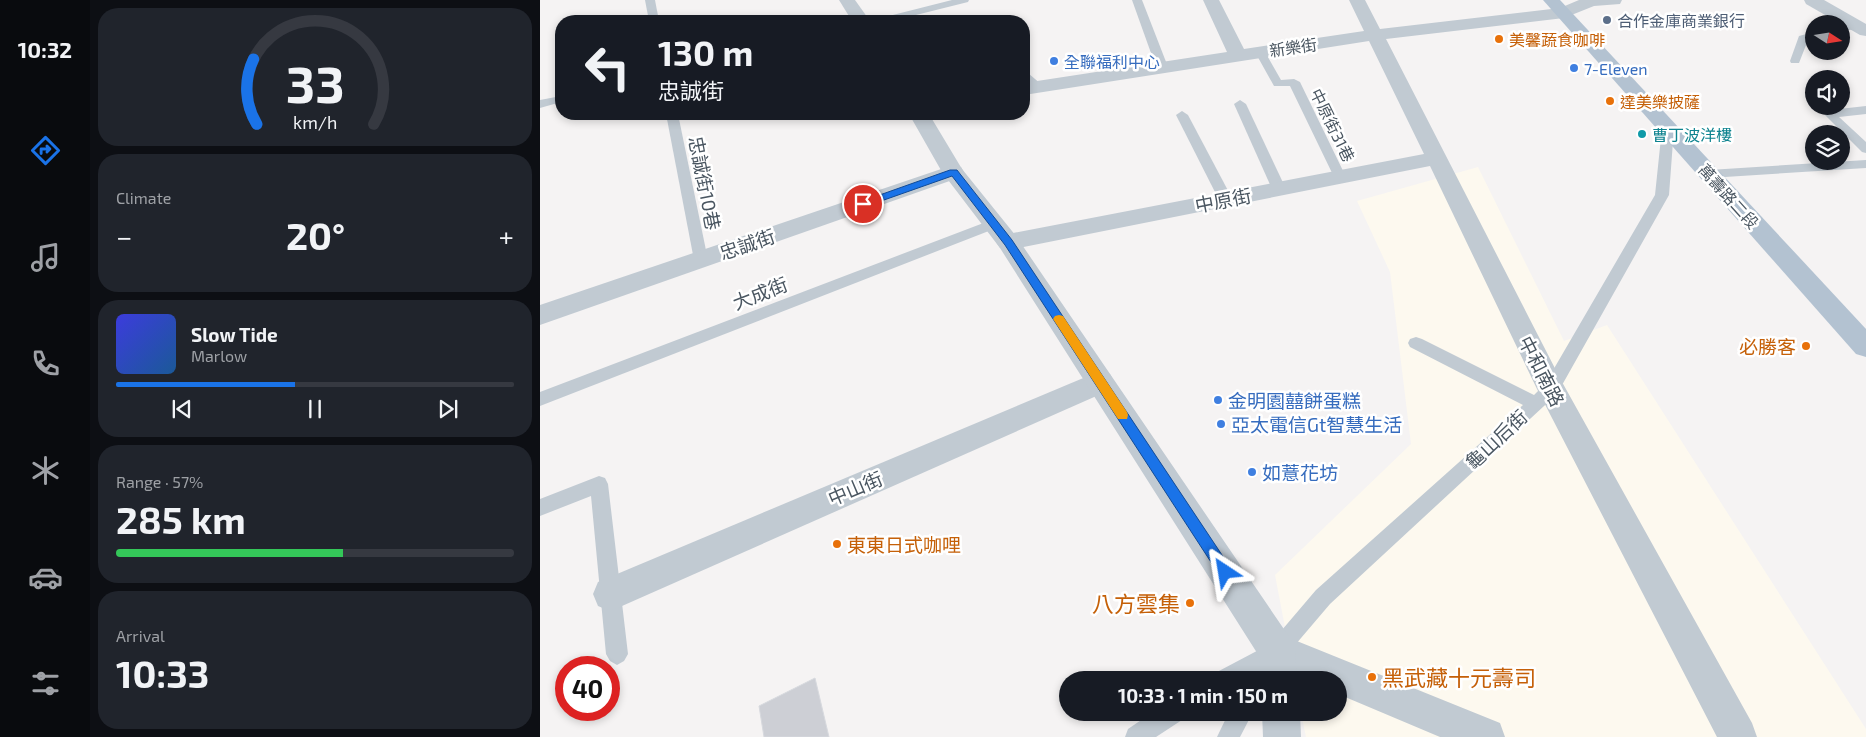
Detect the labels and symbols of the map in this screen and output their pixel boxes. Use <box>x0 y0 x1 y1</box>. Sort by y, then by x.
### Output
place label: 合作金庫商業銀行 <box>1617 11 1745 30</box>
marker: 合作金庫商業銀行 <box>1601 14 1613 26</box>
north arrow <box>1805 15 1850 60</box>
place label: 美馨蔬食咖啡 <box>1509 30 1605 49</box>
marker: 美馨蔬食咖啡 <box>1493 33 1505 45</box>
street label: 新樂街 <box>1268 34 1318 60</box>
place label: 全聯福利中心 <box>1064 52 1160 71</box>
marker: 全聯福利中心 <box>1048 55 1060 67</box>
place label: 7-Eleven <box>1584 59 1648 78</box>
marker: 7-Eleven <box>1568 62 1580 74</box>
street label: 中原街31巷 <box>1307 85 1359 165</box>
place label: 達美樂披薩 <box>1620 92 1700 111</box>
marker: 達美樂披薩 <box>1604 95 1616 107</box>
place label: 曹丁波洋樓 <box>1652 125 1732 144</box>
marker: 曹丁波洋樓 <box>1636 128 1648 140</box>
street label: 忠誠街10巷 <box>685 134 725 232</box>
street label: 萬壽路二段 <box>1695 160 1763 232</box>
pin <box>842 183 884 225</box>
street label: 中原街 <box>1193 183 1253 217</box>
street label: 忠誠街 <box>716 224 778 264</box>
street label: 大成街 <box>729 272 791 314</box>
street label: 中和南路 <box>1514 332 1570 410</box>
place label: 必勝客 <box>1739 335 1796 358</box>
marker: 必勝客 <box>1800 340 1812 352</box>
place label: 金明園囍餅蛋糕 <box>1228 389 1361 412</box>
marker: 金明園囍餅蛋糕 <box>1212 394 1224 406</box>
street label: 龜山后街 <box>1460 405 1532 473</box>
place label: 亞太電信Gt智慧生活 <box>1231 413 1402 436</box>
marker: 亞太電信Gt智慧生活 <box>1215 418 1227 430</box>
place label: 如薏花坊 <box>1262 461 1338 484</box>
street label: 中山街 <box>824 466 886 510</box>
marker: 如薏花坊 <box>1246 466 1258 478</box>
place label: 東東日式咖哩 <box>847 533 961 556</box>
marker: 東東日式咖哩 <box>831 538 843 550</box>
position arrow <box>1198 545 1250 597</box>
place label: 八方雲集 <box>1092 590 1180 616</box>
marker: 八方雲集 <box>1184 597 1196 609</box>
speed limit sign: 40 <box>555 656 620 721</box>
place label: 黑武藏十元壽司 <box>1382 664 1536 690</box>
marker: 黑武藏十元壽司 <box>1366 671 1378 683</box>

